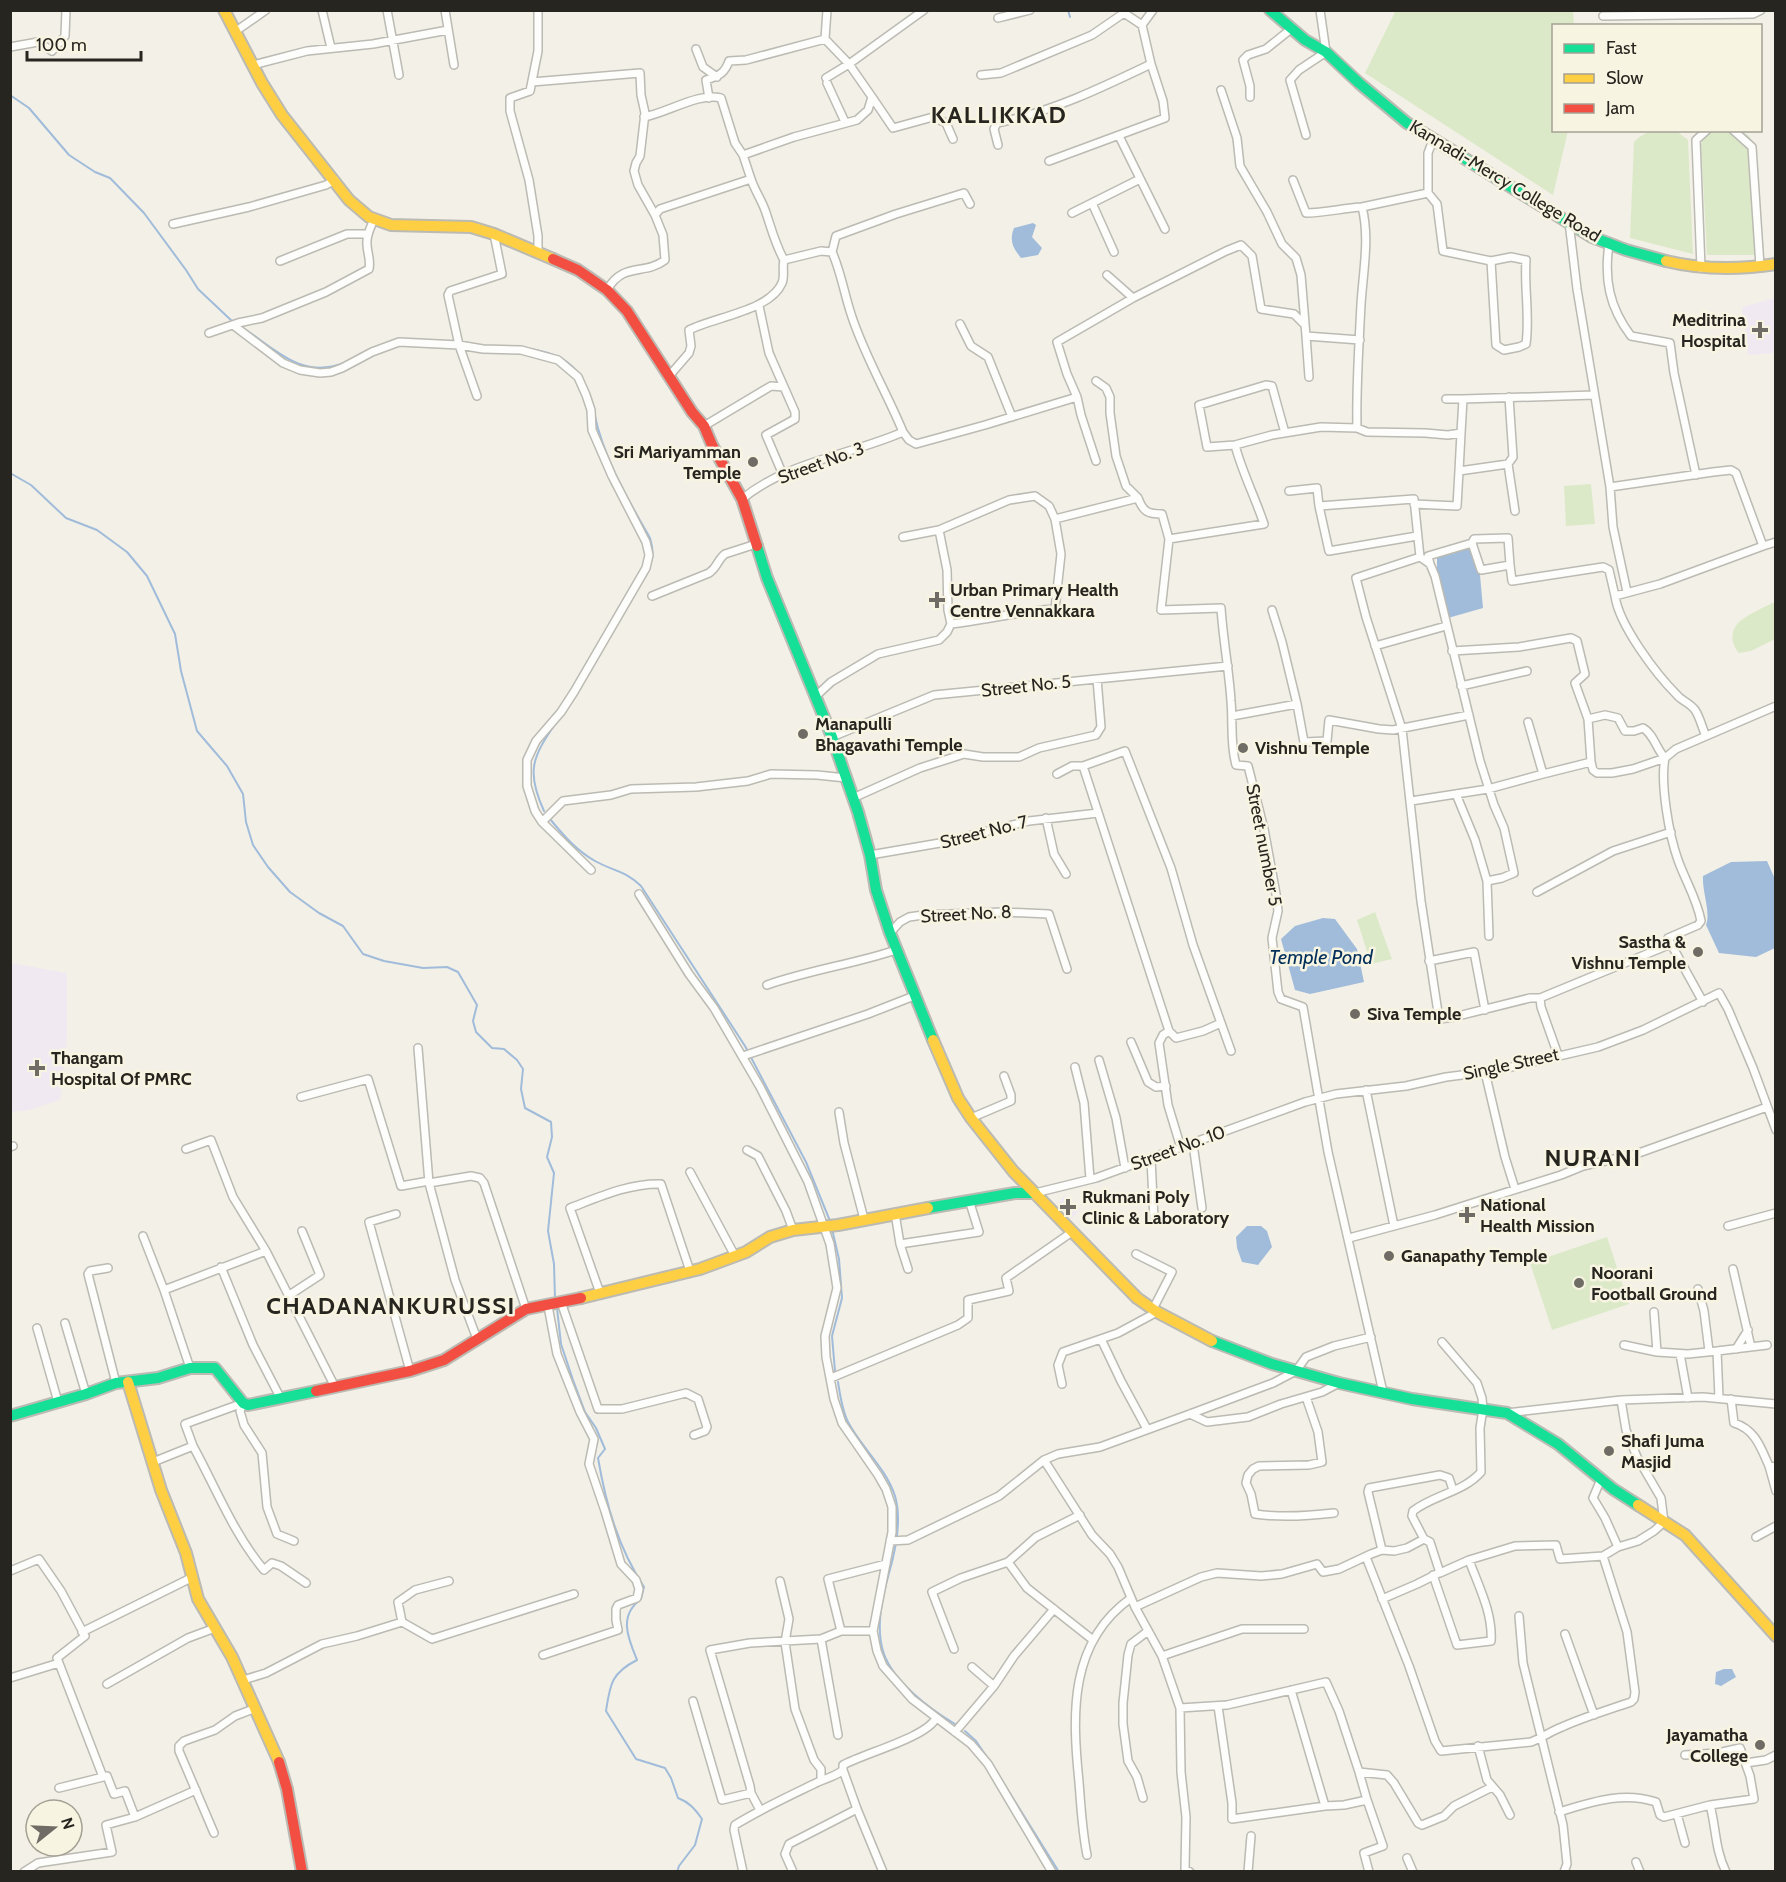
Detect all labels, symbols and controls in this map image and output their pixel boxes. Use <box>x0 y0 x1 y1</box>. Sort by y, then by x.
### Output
scale bar <box>27 24 141 62</box>
legend <box>1552 24 1762 132</box>
text: 100 m <box>36 34 87 56</box>
text: Fast <box>1606 37 1637 59</box>
text: Slow <box>1606 67 1643 89</box>
text: Jam <box>1605 97 1635 119</box>
district label: KALLIKKAD <box>931 100 1067 129</box>
street label: Kannadi-Mercy College Road <box>1405 115 1605 247</box>
place label: Meditrina Hospital <box>1672 309 1746 352</box>
marker: Meditrina Hospital <box>1751 321 1769 339</box>
street label: Street No. 3 <box>775 437 867 489</box>
place label: Sri Mariyamman Temple <box>614 441 741 484</box>
marker: Sri Mariyamman Temple <box>746 455 760 469</box>
place label: Urban Primary Health Centre Vennakkara <box>950 579 1119 622</box>
marker: Urban Primary Health Centre Vennakkara <box>928 591 946 609</box>
street label: Street No. 5 <box>980 670 1072 702</box>
place label: Manapulli Bhagavathi Temple <box>815 713 963 756</box>
marker: Manapulli Bhagavathi Temple <box>796 727 810 741</box>
place label: Vishnu Temple <box>1255 737 1370 759</box>
marker: Vishnu Temple <box>1236 741 1250 755</box>
street label: Street number 5 <box>1241 782 1287 908</box>
street label: Street No. 7 <box>938 811 1030 853</box>
street label: Street No. 8 <box>920 901 1012 927</box>
place label: Sastha & Vishnu Temple <box>1571 931 1687 974</box>
water label: Temple Pond <box>1269 945 1374 969</box>
marker: Sastha & Vishnu Temple <box>1691 945 1705 959</box>
place label: Siva Temple <box>1367 1003 1461 1025</box>
marker: Siva Temple <box>1348 1007 1362 1021</box>
street label: Single Street <box>1461 1043 1561 1085</box>
place label: Thangam Hospital Of PMRC <box>51 1047 192 1090</box>
marker: Thangam Hospital Of PMRC <box>28 1059 46 1077</box>
street label: Street No. 10 <box>1128 1121 1228 1175</box>
district label: NURANI <box>1545 1143 1641 1172</box>
place label: Rukmani Poly Clinic & Laboratory <box>1082 1186 1229 1229</box>
place label: National Health Mission <box>1480 1194 1595 1237</box>
marker: Rukmani Poly Clinic & Laboratory <box>1059 1198 1077 1216</box>
marker: National Health Mission <box>1458 1206 1476 1224</box>
place label: Ganapathy Temple <box>1401 1245 1547 1267</box>
marker: Ganapathy Temple <box>1382 1249 1396 1263</box>
place label: Noorani Football Ground <box>1591 1262 1717 1305</box>
marker: Noorani Football Ground <box>1572 1276 1586 1290</box>
district label: CHADANANKURUSSI <box>266 1291 516 1320</box>
place label: Shafi Juma Masjid <box>1621 1430 1704 1473</box>
marker: Shafi Juma Masjid <box>1602 1444 1616 1458</box>
place label: Jayamatha College <box>1665 1724 1748 1767</box>
marker: Jayamatha College <box>1753 1738 1767 1752</box>
north arrow <box>24 1798 84 1858</box>
text: N <box>57 1815 79 1832</box>

